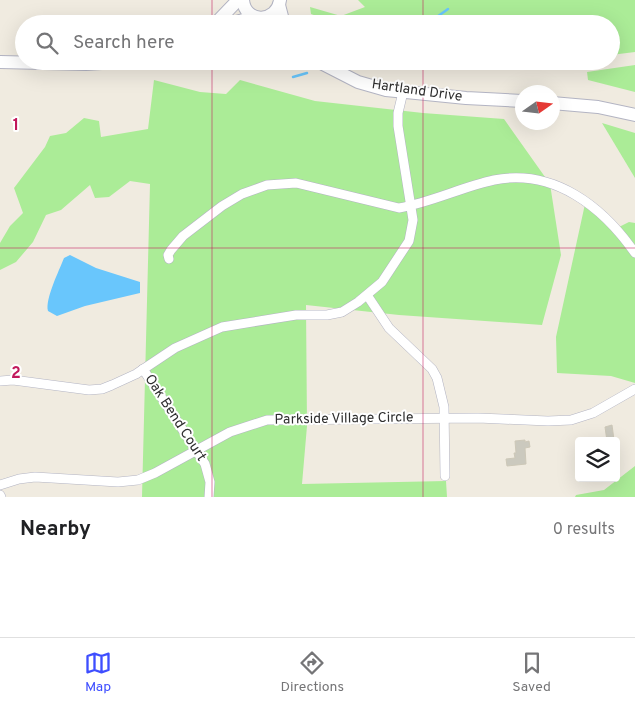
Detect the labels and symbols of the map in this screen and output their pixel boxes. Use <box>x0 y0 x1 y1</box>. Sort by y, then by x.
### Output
street label: Hartland Drive <box>371 76 463 106</box>
north arrow <box>515 85 560 130</box>
text: 1 <box>13 116 19 136</box>
text: 2 <box>11 364 21 384</box>
street label: Oak Bend Court <box>141 371 209 465</box>
street label: Parkside Village Circle <box>274 409 414 429</box>

